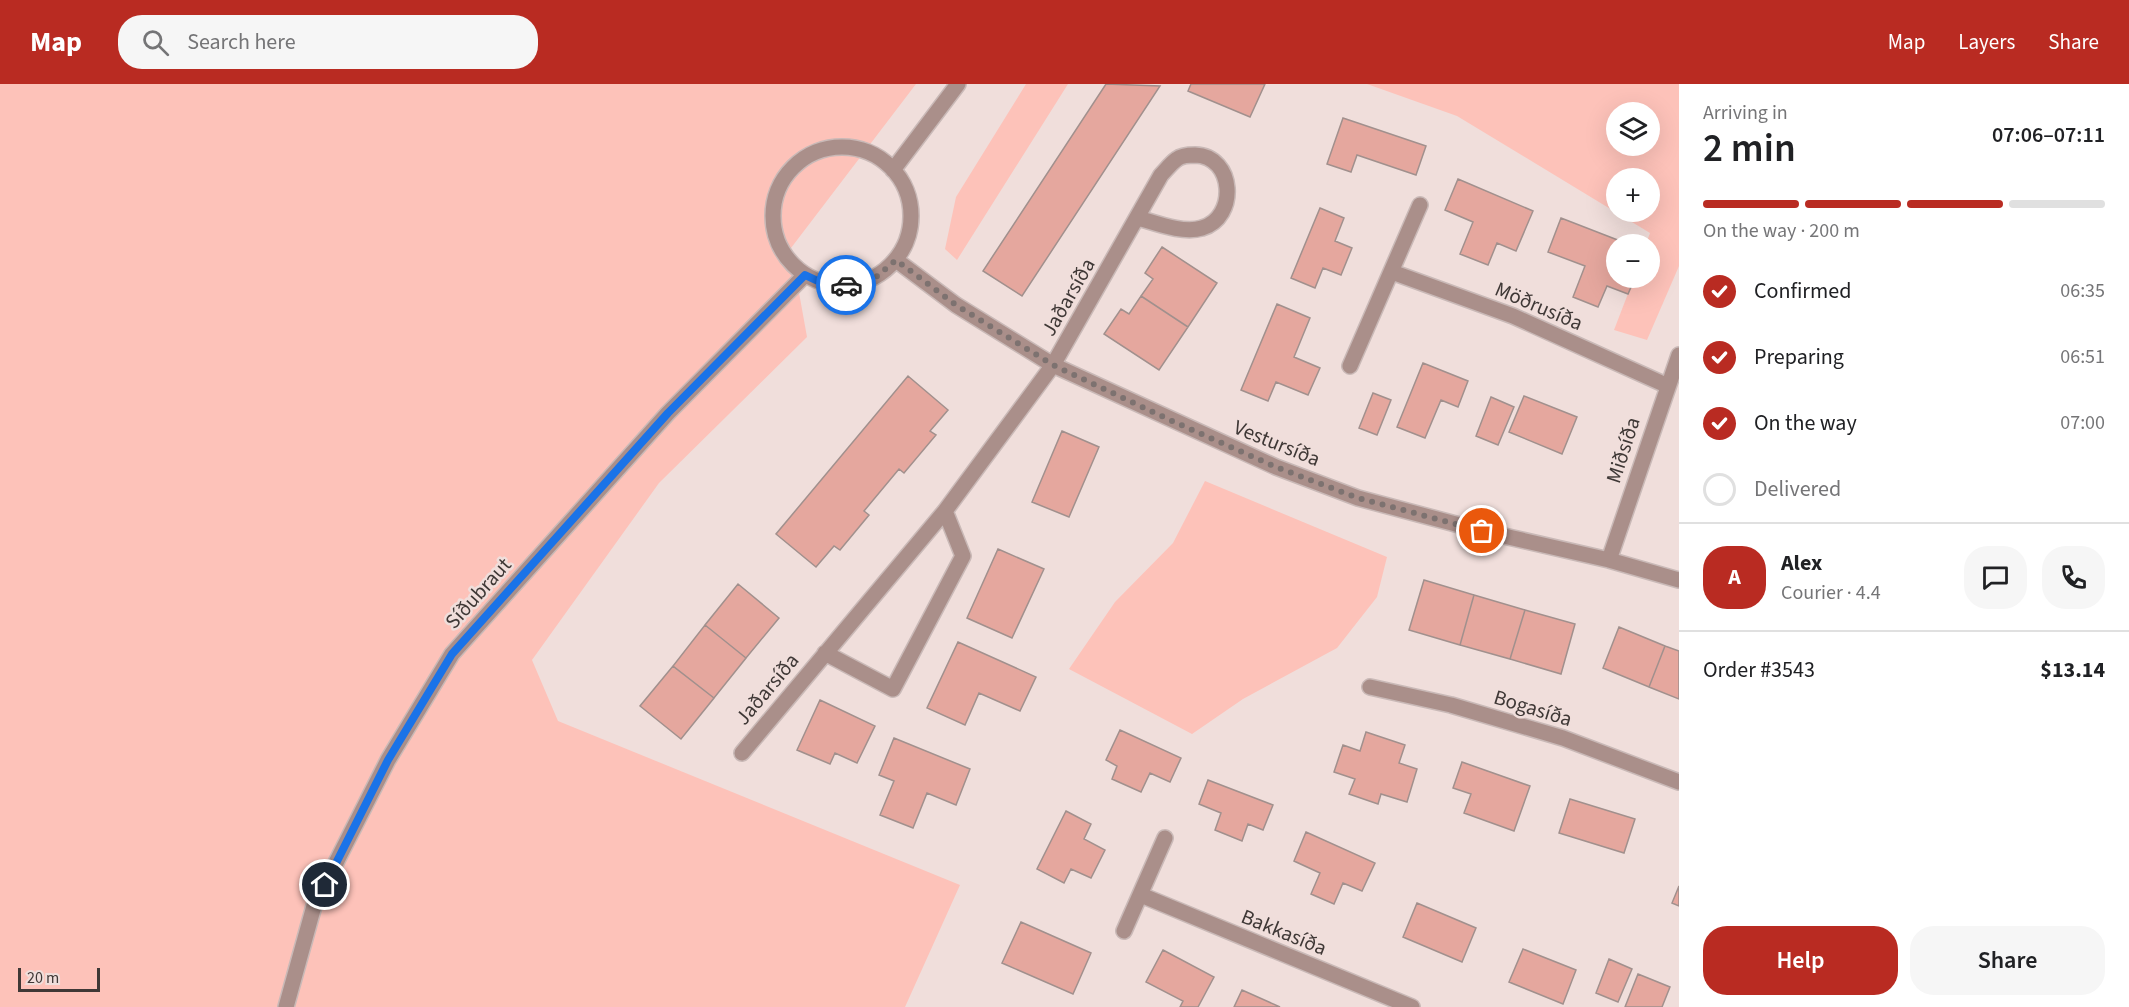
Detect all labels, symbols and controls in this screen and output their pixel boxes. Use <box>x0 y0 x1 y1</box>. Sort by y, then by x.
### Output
search box <box>118 15 538 69</box>
text: Map <box>30 22 82 62</box>
icon: search <box>139 26 172 59</box>
text: Search here <box>187 26 296 58</box>
text: Map <box>1888 27 1925 57</box>
text: Layers <box>1958 27 2015 57</box>
text: Share <box>2048 27 2099 57</box>
text: Arriving in <box>1703 99 1788 127</box>
map controls <box>1606 102 1660 288</box>
button: layers <box>1606 102 1660 156</box>
text: 07:06–07:11 <box>1992 119 2105 151</box>
text: 2 min <box>1703 121 1796 177</box>
button: + <box>1606 168 1660 222</box>
text: On the way · 200 m <box>1703 217 1860 245</box>
button: − <box>1606 234 1660 288</box>
street label: Jaðarsíða <box>1034 252 1102 342</box>
courier <box>816 255 876 315</box>
icon: car <box>830 269 863 302</box>
street label: Möðrusíða <box>1490 274 1588 338</box>
icon: check <box>1703 275 1736 308</box>
text: Confirmed <box>1754 275 1851 307</box>
text: 06:35 <box>2060 277 2105 305</box>
icon: check <box>1703 341 1736 374</box>
text: Preparing <box>1754 341 1844 373</box>
text: 06:51 <box>2060 343 2105 371</box>
icon: check <box>1703 407 1736 440</box>
text: On the way <box>1754 407 1857 439</box>
text: 07:00 <box>2060 409 2105 437</box>
street label: Vestursíða <box>1229 412 1325 474</box>
street label: Miðsíða <box>1598 413 1648 487</box>
text: Delivered <box>1754 473 1841 505</box>
pin <box>1456 505 1507 556</box>
icon: bag <box>1465 514 1498 547</box>
button: chat <box>1964 546 2027 609</box>
button: phone <box>2042 546 2105 609</box>
text: Alex <box>1781 547 1822 579</box>
street label: Síðubraut <box>438 551 518 635</box>
text: A <box>1728 561 1741 593</box>
text: Courier · 4.4 <box>1781 579 1881 607</box>
street label: Jaðarsíða <box>728 647 806 731</box>
text: Order #3543 <box>1703 654 1815 686</box>
text: $13.14 <box>2040 654 2105 686</box>
street label: Bogasíða <box>1490 682 1576 734</box>
pin <box>299 859 350 910</box>
icon: home <box>308 868 341 901</box>
street label: Bakkasíða <box>1237 901 1331 963</box>
button: Help <box>1703 926 1898 995</box>
button: Share <box>1910 926 2105 995</box>
scale bar <box>18 965 100 992</box>
text: 20 m <box>27 967 59 989</box>

